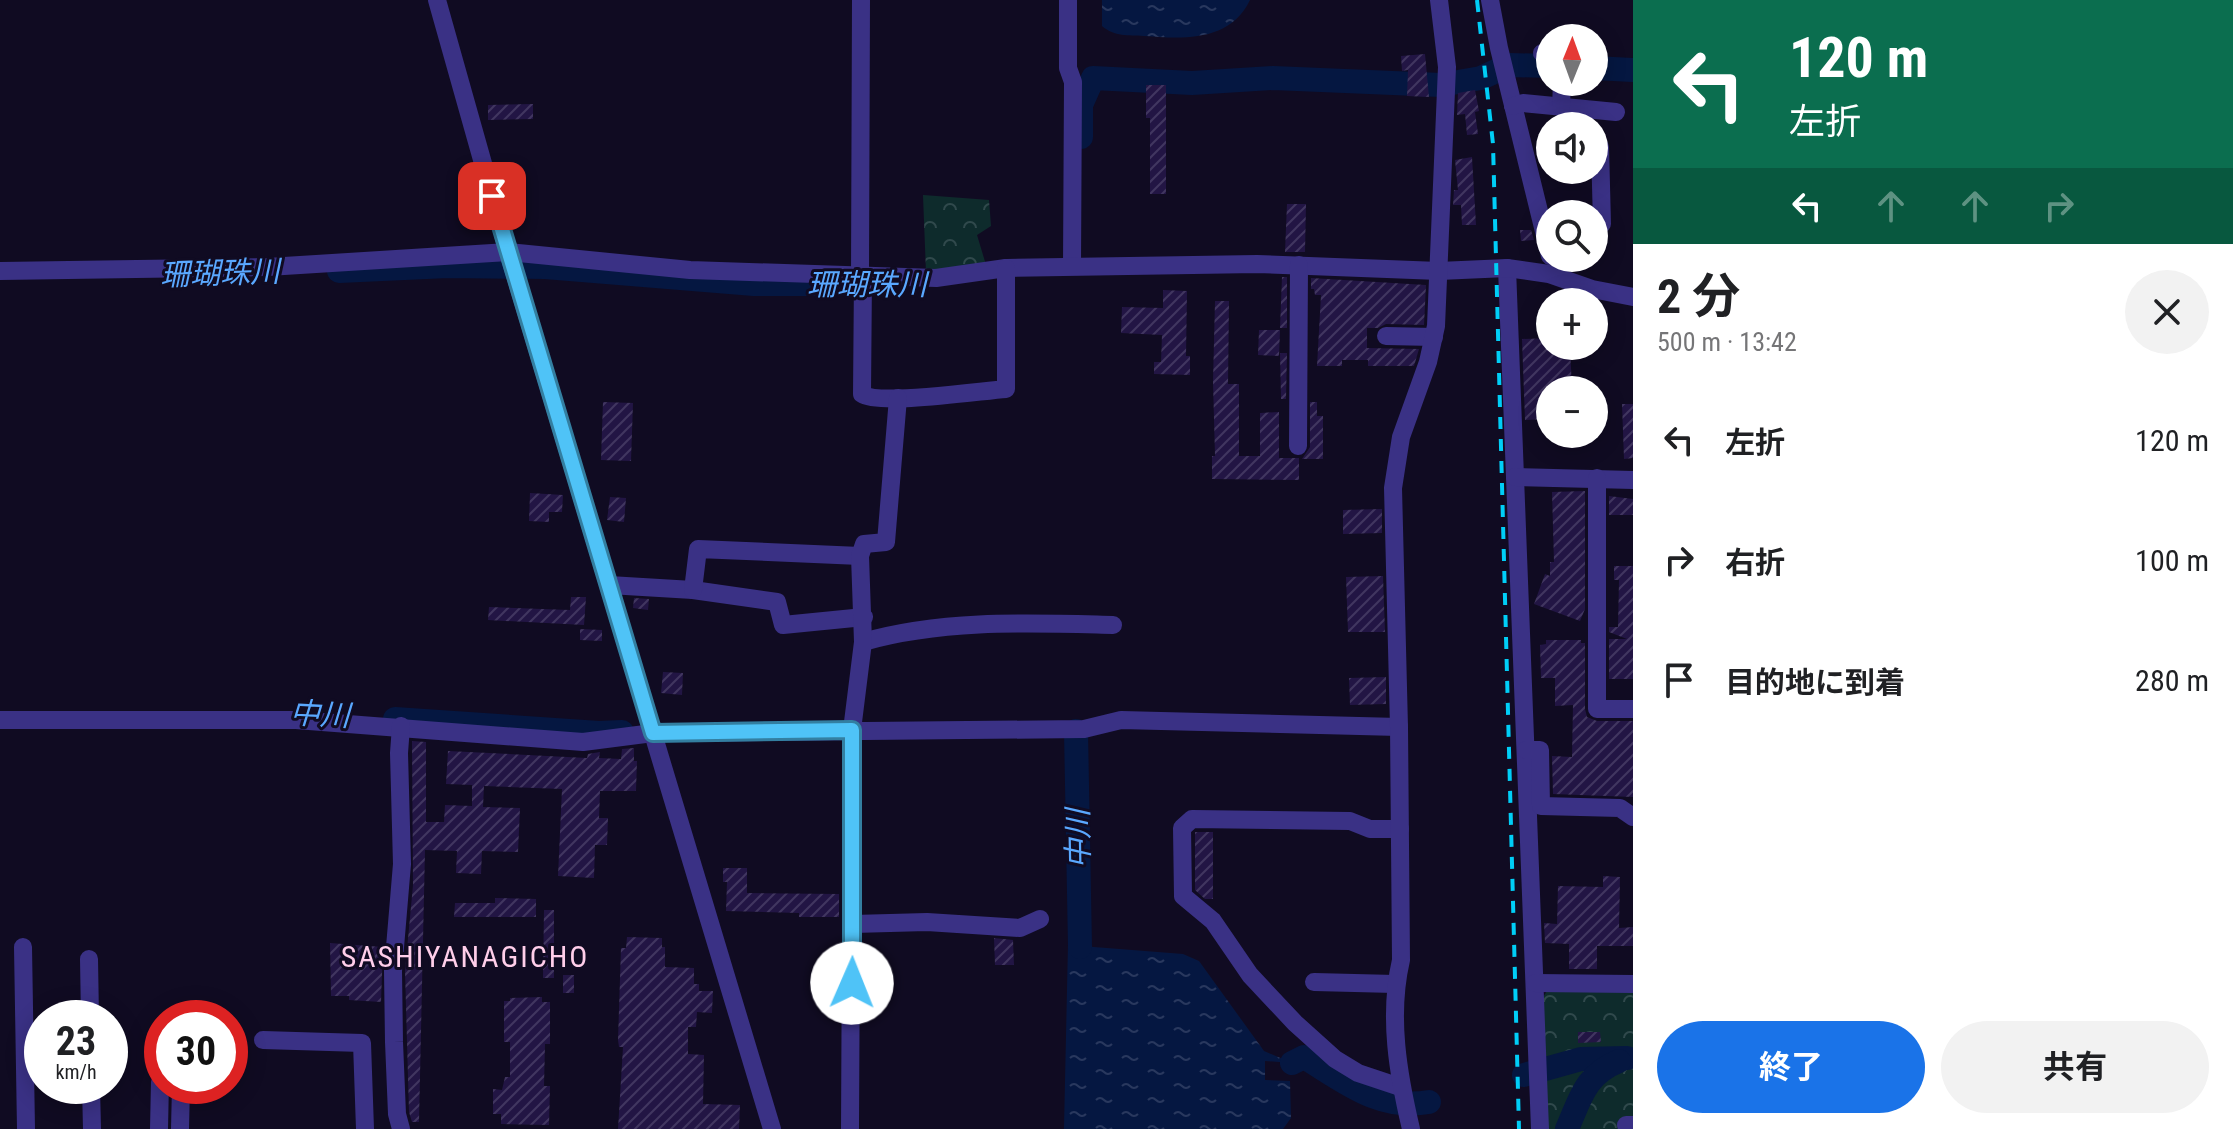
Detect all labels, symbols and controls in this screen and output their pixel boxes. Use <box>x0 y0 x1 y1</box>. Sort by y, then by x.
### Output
north arrow <box>1536 24 1608 96</box>
map controls <box>1536 24 1608 448</box>
text: 120 m <box>1789 25 1928 91</box>
icon: left <box>1657 32 1761 136</box>
text: 左折 <box>1789 101 1861 143</box>
button: sound <box>1536 112 1608 184</box>
pin <box>458 162 526 230</box>
icon: arrive <box>470 174 514 218</box>
icon: left <box>1785 184 1829 228</box>
icon: ahead <box>1869 184 1913 228</box>
icon: ahead <box>1953 184 1997 228</box>
icon: right <box>2037 184 2081 228</box>
button: search <box>1536 200 1608 272</box>
water label: 珊瑚珠川 <box>159 253 284 293</box>
water label: 珊瑚珠川 <box>807 267 930 302</box>
text: 2 分 <box>1657 268 1740 325</box>
button: close <box>2125 270 2209 354</box>
button: + <box>1536 288 1608 360</box>
text: 500 m · 13:42 <box>1657 327 1797 357</box>
button: − <box>1536 376 1608 448</box>
icon: left <box>1657 418 1701 462</box>
text: 120 m <box>2135 423 2209 458</box>
text: 左折 <box>1725 425 1785 460</box>
icon: right <box>1657 538 1701 582</box>
text: 100 m <box>2135 543 2209 578</box>
text: 右折 <box>1725 545 1785 580</box>
icon: arrive <box>1657 658 1701 702</box>
text: 280 m <box>2135 663 2209 698</box>
text: 目的地に到着 <box>1725 665 1905 700</box>
water label: 中川 <box>289 695 354 733</box>
water label: 中川 <box>1060 806 1096 869</box>
district label: SASHIYANAGICHO <box>341 939 589 974</box>
position arrow <box>810 941 894 1025</box>
speed limit sign: 30 <box>144 1000 248 1104</box>
text: 23 <box>56 1018 96 1065</box>
button: 終了 <box>1657 1021 1925 1113</box>
button: 共有 <box>1941 1021 2209 1113</box>
text: km/h <box>55 1060 97 1084</box>

